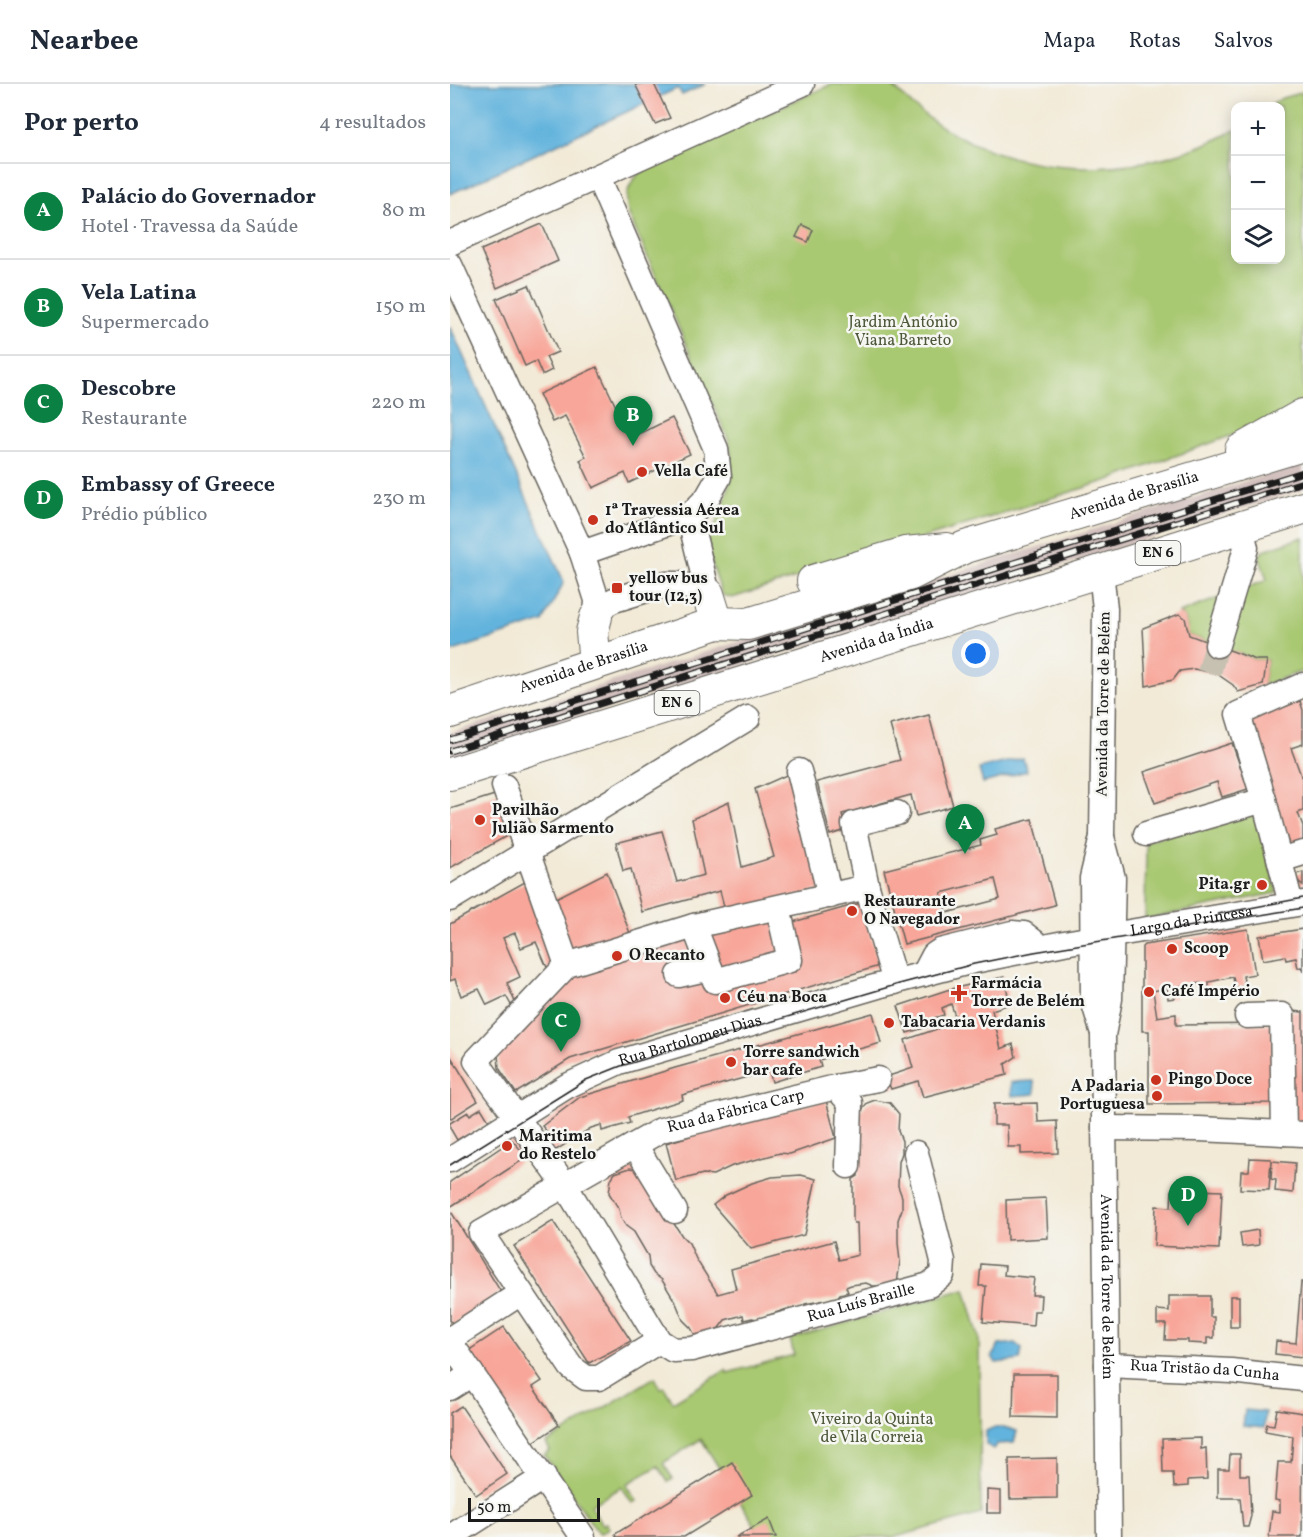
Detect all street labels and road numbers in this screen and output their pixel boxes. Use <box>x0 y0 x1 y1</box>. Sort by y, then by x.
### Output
street label: Avenida de Brasília <box>1067 466 1202 526</box>
road number: EN 6 <box>1136 541 1180 565</box>
street label: Avenida da Torre de Belém <box>1091 611 1117 797</box>
street label: Avenida da Índia <box>817 613 936 669</box>
street label: Avenida de Brasília <box>516 636 651 699</box>
road number: EN 6 <box>654 691 700 715</box>
street label: Largo da Princesa <box>1129 901 1254 943</box>
street label: Rua Bartolomeu Dias <box>616 1010 765 1073</box>
street label: Rua da Fábrica Carp <box>665 1084 807 1139</box>
street label: Avenida da Torre de Belém <box>1094 1194 1118 1380</box>
street label: Rua Luís Braille <box>805 1278 917 1328</box>
street label: Rua Tristão da Cunha <box>1129 1355 1281 1387</box>

